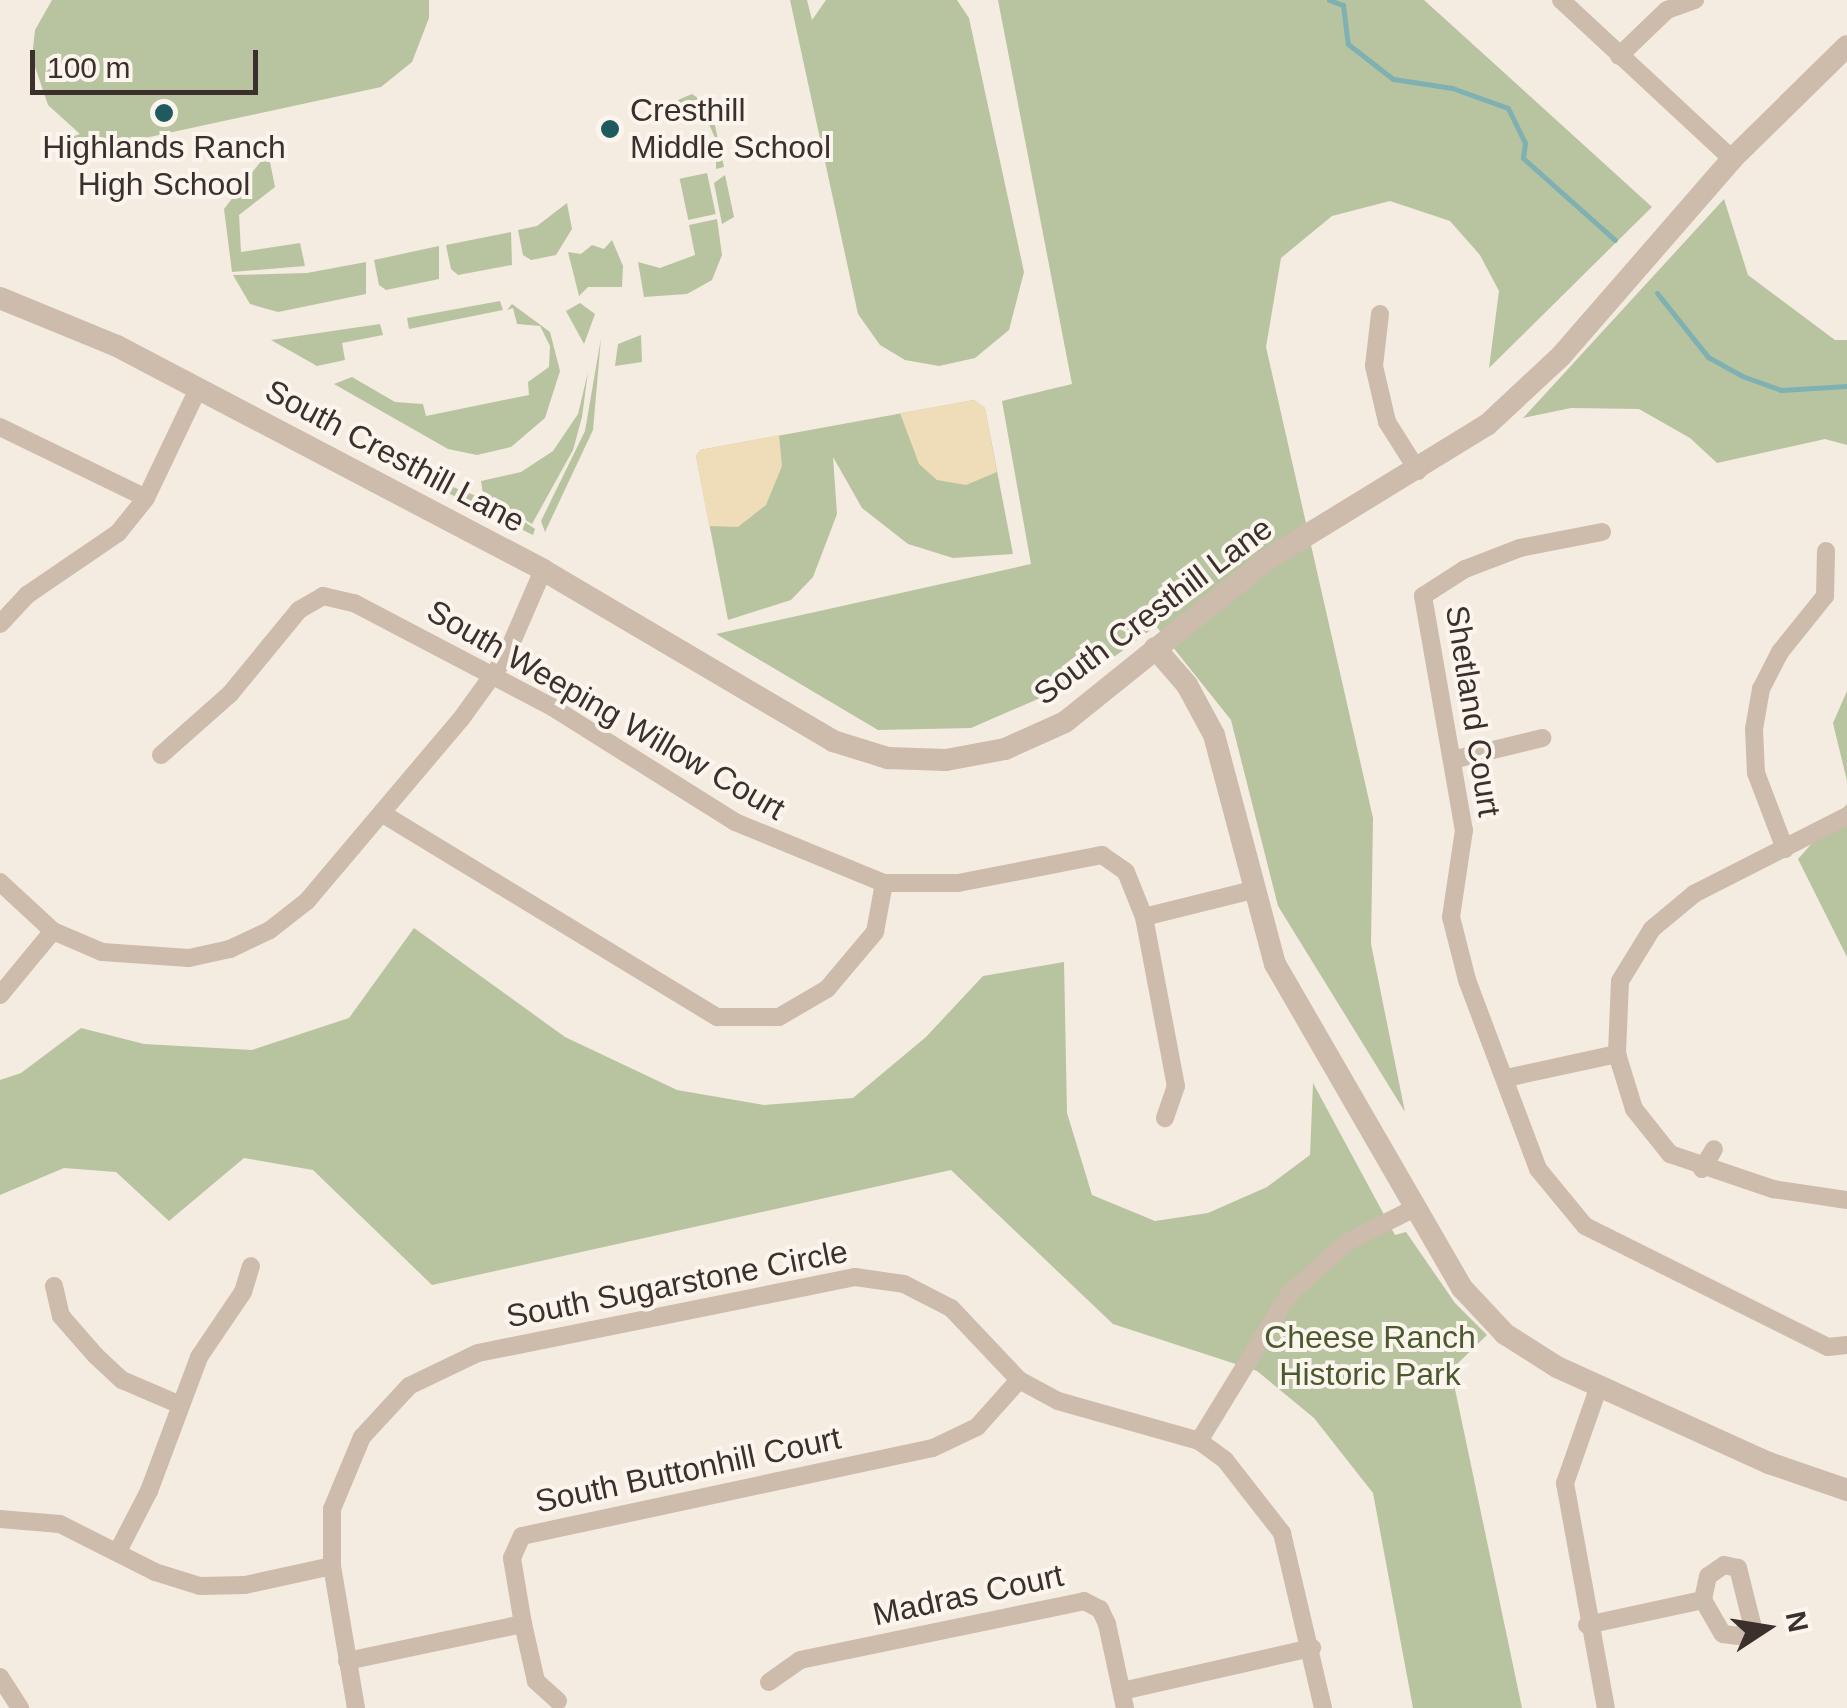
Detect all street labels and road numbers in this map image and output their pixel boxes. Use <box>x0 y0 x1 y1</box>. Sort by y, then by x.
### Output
street label: South Cresthill Lane <box>259 371 531 541</box>
street label: South Cresthill Lane <box>1026 509 1280 713</box>
street label: South Weeping Willow Court <box>420 592 792 828</box>
street label: Shetland Court <box>1437 603 1509 819</box>
street label: South Sugarstone Circle <box>503 1232 851 1336</box>
street label: South Buttonhill Court <box>532 1419 844 1521</box>
street label: Madras Court <box>869 1556 1067 1634</box>

